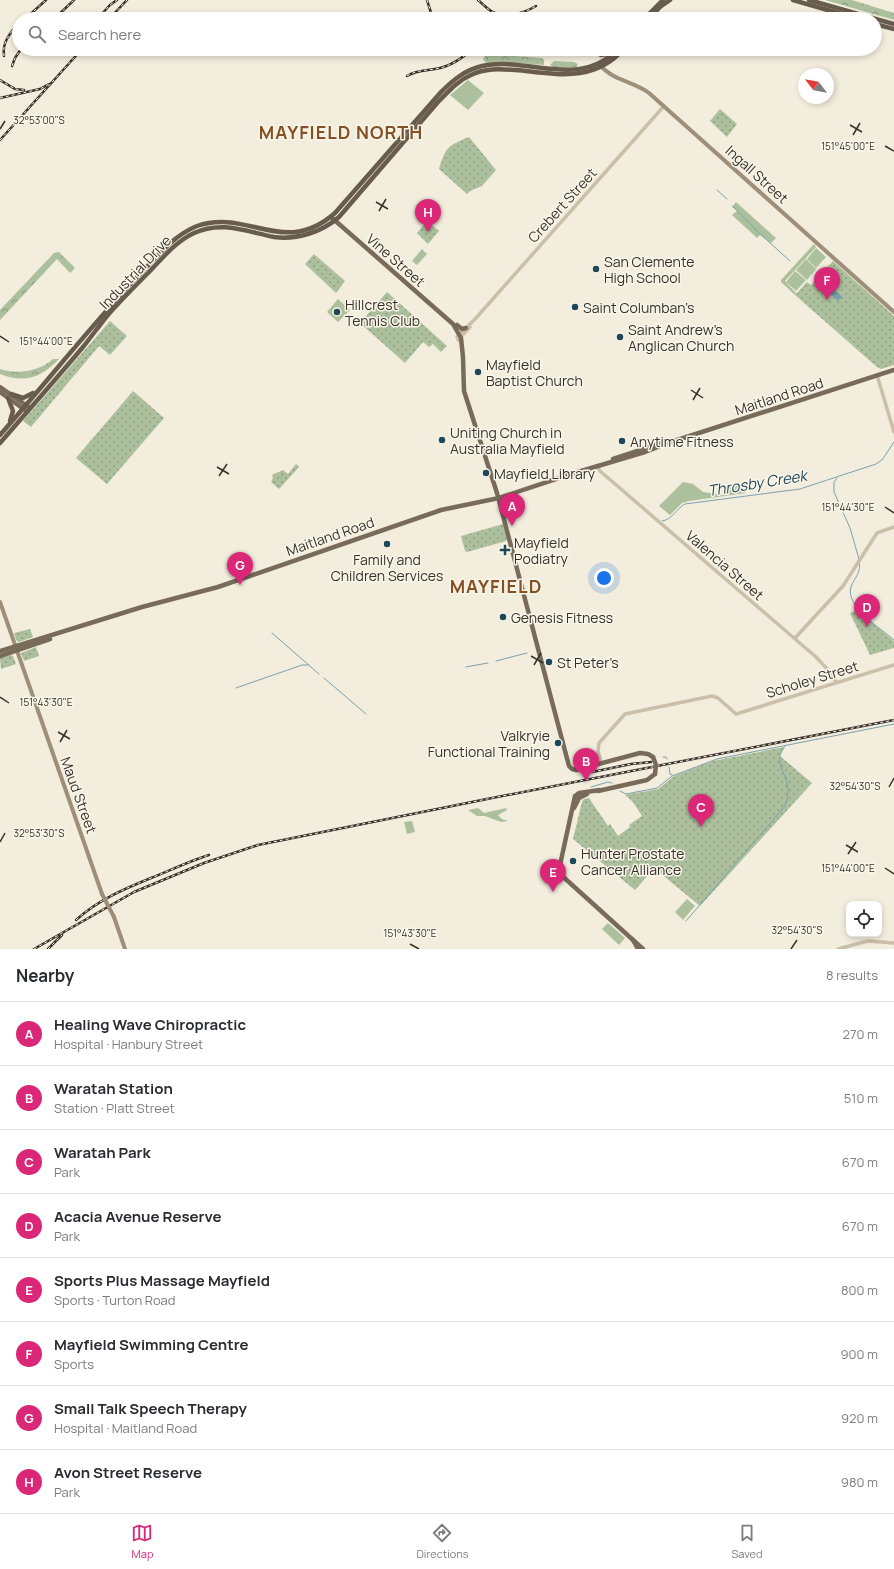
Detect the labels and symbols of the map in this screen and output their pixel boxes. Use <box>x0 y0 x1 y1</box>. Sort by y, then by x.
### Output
north arrow <box>798 68 834 104</box>
text: 32°53'00"S <box>13 113 65 127</box>
district label: MAYFIELD NORTH <box>259 120 423 144</box>
text: 151°45'00"E <box>821 139 875 153</box>
street label: Ingall Street <box>722 141 793 207</box>
street label: Crebert Street <box>523 163 601 246</box>
pin: H <box>415 199 441 232</box>
street label: Vine Street <box>363 229 430 291</box>
street label: Industrial Drive <box>95 231 175 313</box>
place label: San Clemente High School <box>604 252 694 287</box>
marker: San Clemente High School <box>591 264 601 274</box>
pin: F <box>814 267 840 300</box>
place label: Hillcrest Tennis Club <box>345 295 420 330</box>
place label: Saint Columban’s <box>583 298 694 317</box>
marker: Saint Columban’s <box>570 302 580 312</box>
marker: Hillcrest Tennis Club <box>332 307 342 317</box>
place label: Saint Andrew’s Anglican Church <box>628 320 734 355</box>
marker: Saint Andrew’s Anglican Church <box>615 332 625 342</box>
text: 151°44'00"E <box>19 334 73 348</box>
place label: Mayfield Baptist Church <box>486 355 583 390</box>
marker: Mayfield Baptist Church <box>473 367 483 377</box>
street label: Maitland Road <box>732 373 826 419</box>
place label: Uniting Church in Australia Mayfield <box>450 423 565 458</box>
place label: Anytime Fitness <box>630 432 734 451</box>
marker: Uniting Church in Australia Mayfield <box>437 435 447 445</box>
marker: Anytime Fitness <box>617 436 627 446</box>
place label: Mayfield Library <box>494 464 596 483</box>
water label: Throsby Creek <box>706 464 811 501</box>
marker: Mayfield Library <box>481 468 491 478</box>
pin: A <box>499 493 525 526</box>
text: 151°44'30"E <box>821 500 875 514</box>
street label: Maitland Road <box>283 512 377 560</box>
street label: Valencia Street <box>682 526 768 604</box>
place label: Mayfield Podiatry <box>514 533 569 568</box>
marker: Family and Children Services <box>382 539 392 549</box>
marker: Mayfield Podiatry <box>499 544 511 556</box>
place label: Family and Children Services <box>331 550 443 585</box>
pin: G <box>227 552 253 585</box>
your location <box>594 568 614 588</box>
district label: MAYFIELD <box>450 574 542 598</box>
pin: D <box>854 594 880 627</box>
place label: Genesis Fitness <box>511 608 613 627</box>
marker: Genesis Fitness <box>498 612 508 622</box>
place label: St Peter’s <box>557 653 619 672</box>
street label: Scholey Street <box>764 656 861 702</box>
marker: St Peter’s <box>544 657 554 667</box>
text: 151°43'30"E <box>20 695 73 709</box>
place label: Valkryie Functional Training <box>428 726 550 761</box>
marker: Valkryie Functional Training <box>553 738 563 748</box>
pin: B <box>573 748 599 781</box>
street label: Maud Street <box>56 754 102 836</box>
text: 32°54'30"S <box>830 779 880 793</box>
pin: C <box>688 794 714 827</box>
text: 32°53'30"S <box>14 826 64 840</box>
place label: Hunter Prostate Cancer Alliance <box>581 844 684 879</box>
marker: Hunter Prostate Cancer Alliance <box>568 856 578 866</box>
pin: E <box>540 859 566 892</box>
text: 151°44'00"E <box>821 861 875 875</box>
text: 32°54'30"S <box>772 923 822 937</box>
text: 151°43'30"E <box>384 926 437 940</box>

